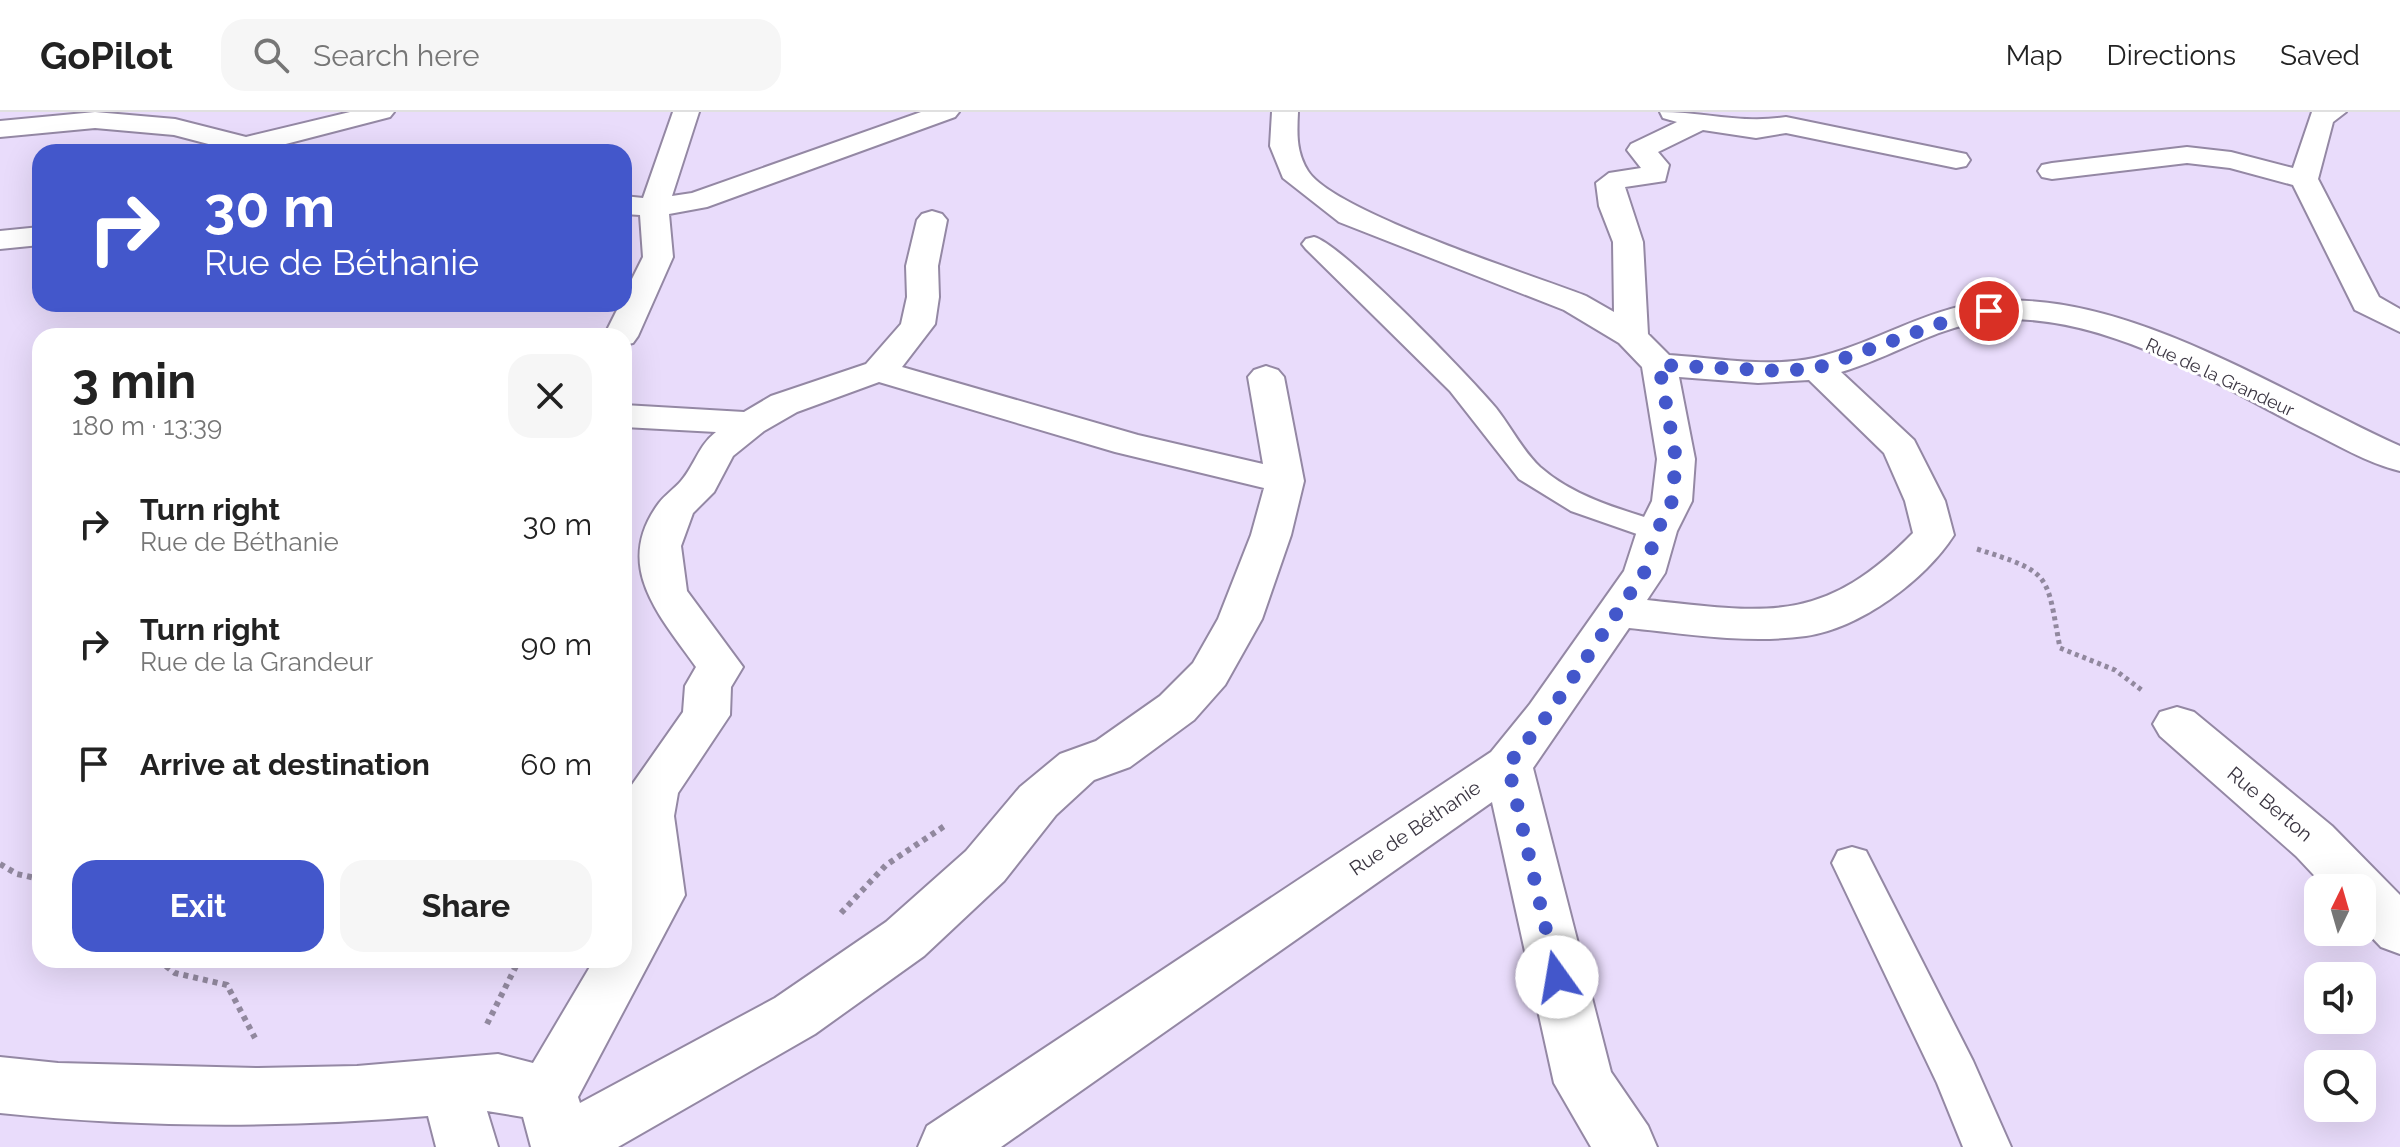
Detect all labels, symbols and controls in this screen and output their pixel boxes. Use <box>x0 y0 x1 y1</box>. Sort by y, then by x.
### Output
search box <box>221 19 781 91</box>
text: GoPilot <box>40 33 173 78</box>
icon: search <box>249 33 293 77</box>
text: Search here <box>313 38 480 73</box>
text: Map <box>2006 39 2063 72</box>
text: Directions <box>2107 39 2236 72</box>
text: Saved <box>2280 39 2360 72</box>
text: 30 m <box>204 174 335 240</box>
icon: right <box>72 176 176 280</box>
text: Rue de Béthanie <box>204 241 479 283</box>
pin <box>1955 277 2023 345</box>
icon: arrive <box>1967 289 2011 333</box>
street label: Rue de la Grandeur <box>2142 333 2298 421</box>
text: 3 min <box>72 353 196 409</box>
button: close <box>508 354 592 438</box>
text: 180 m · 13:39 <box>72 411 222 441</box>
text: Turn right <box>140 492 280 527</box>
icon: right <box>72 502 116 546</box>
text: 30 m <box>522 507 592 542</box>
text: Rue de Béthanie <box>140 527 339 557</box>
text: Turn right <box>140 612 280 647</box>
icon: right <box>72 622 116 666</box>
text: 90 m <box>521 627 592 662</box>
text: Rue de la Grandeur <box>140 647 373 677</box>
icon: arrive <box>72 742 116 786</box>
text: Arrive at destination <box>140 747 430 782</box>
text: 60 m <box>520 747 592 782</box>
street label: Rue Berton <box>2223 761 2317 847</box>
street label: Rue de Béthanie <box>1345 775 1485 881</box>
button: Exit <box>72 860 324 952</box>
button: Share <box>340 860 592 952</box>
north arrow <box>2304 874 2376 946</box>
map controls <box>2304 874 2376 1122</box>
position arrow <box>1515 935 1599 1019</box>
button: sound <box>2304 962 2376 1034</box>
button: search <box>2304 1050 2376 1122</box>

